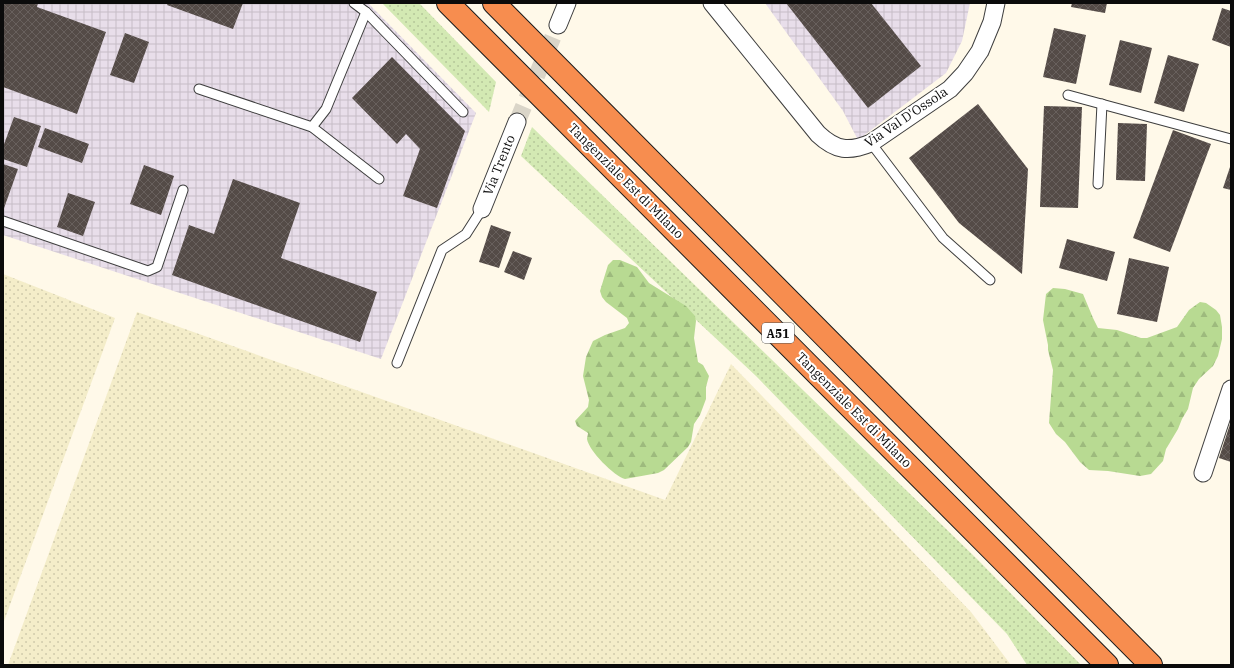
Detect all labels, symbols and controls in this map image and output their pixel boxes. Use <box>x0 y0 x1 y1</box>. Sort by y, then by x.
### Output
street label: Via Val D'Ossola <box>861 83 951 151</box>
street label: Tangenziale Est di Milano <box>565 120 687 242</box>
street label: Via Trento <box>479 132 519 198</box>
road number: A51 <box>762 323 794 343</box>
street label: Tangenziale Est di Milano <box>793 349 915 471</box>

